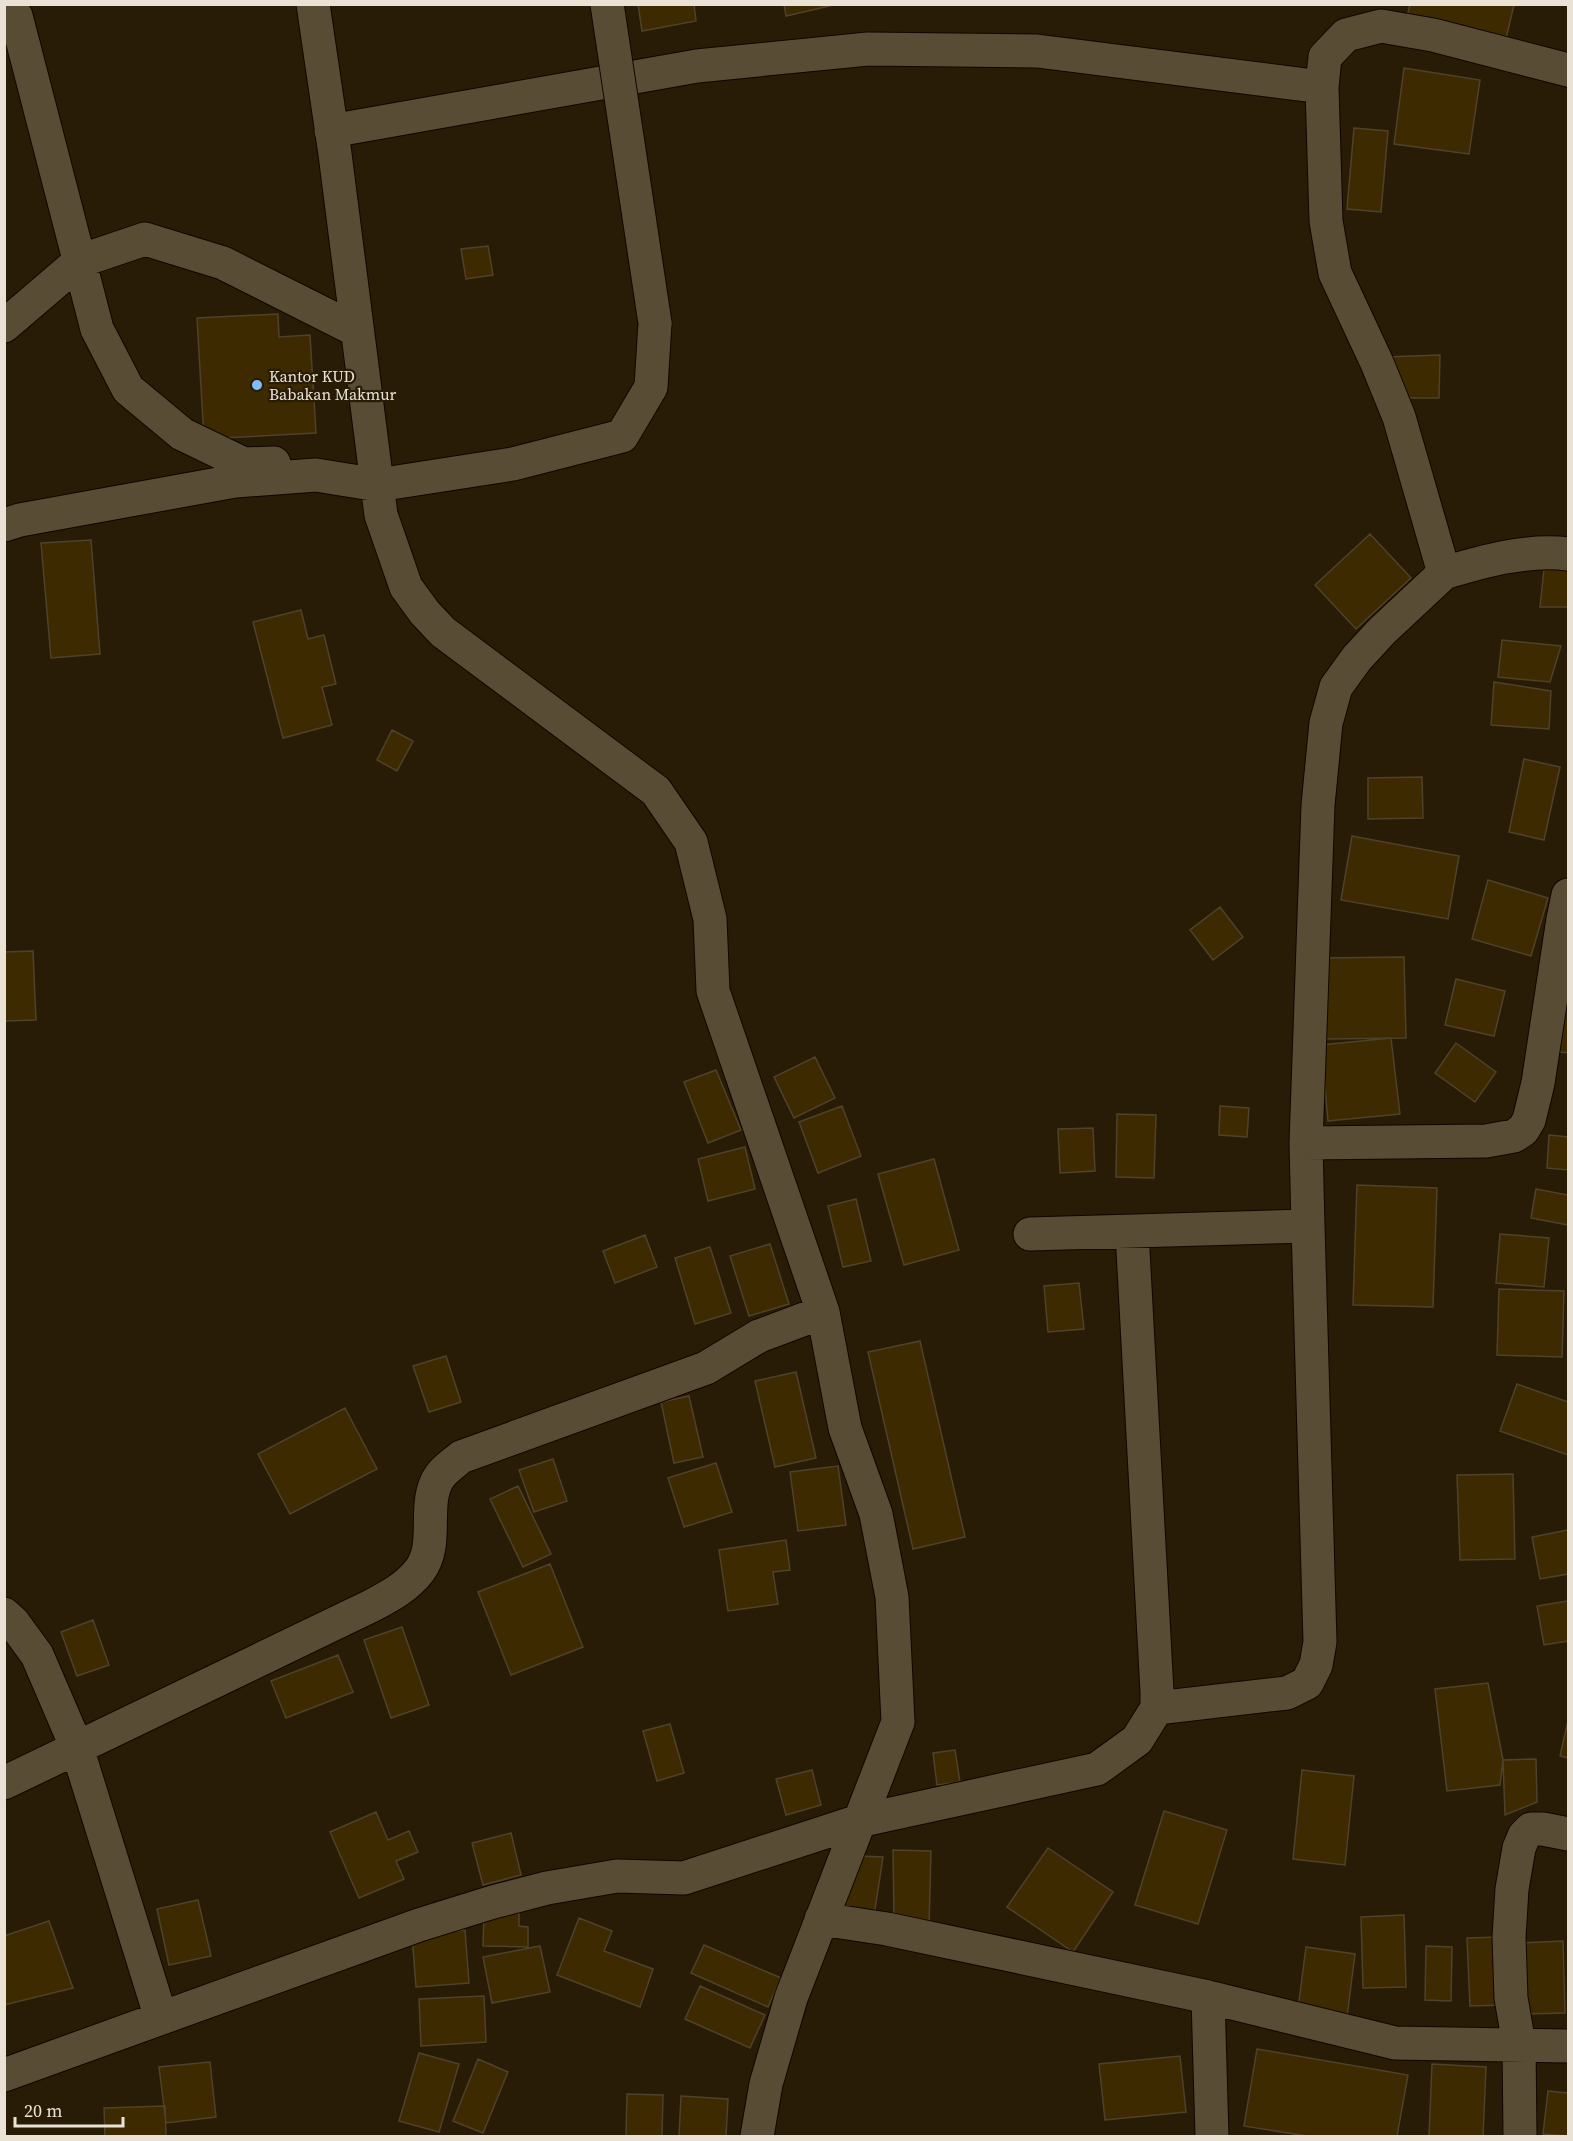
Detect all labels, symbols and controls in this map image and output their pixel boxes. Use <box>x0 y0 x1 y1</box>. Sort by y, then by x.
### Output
place label: Kantor KUD Babakan Makmur <box>269 365 396 405</box>
marker: Kantor KUD Babakan Makmur <box>250 378 264 392</box>
scale bar <box>15 2090 123 2128</box>
text: 20 m <box>24 2098 62 2123</box>

